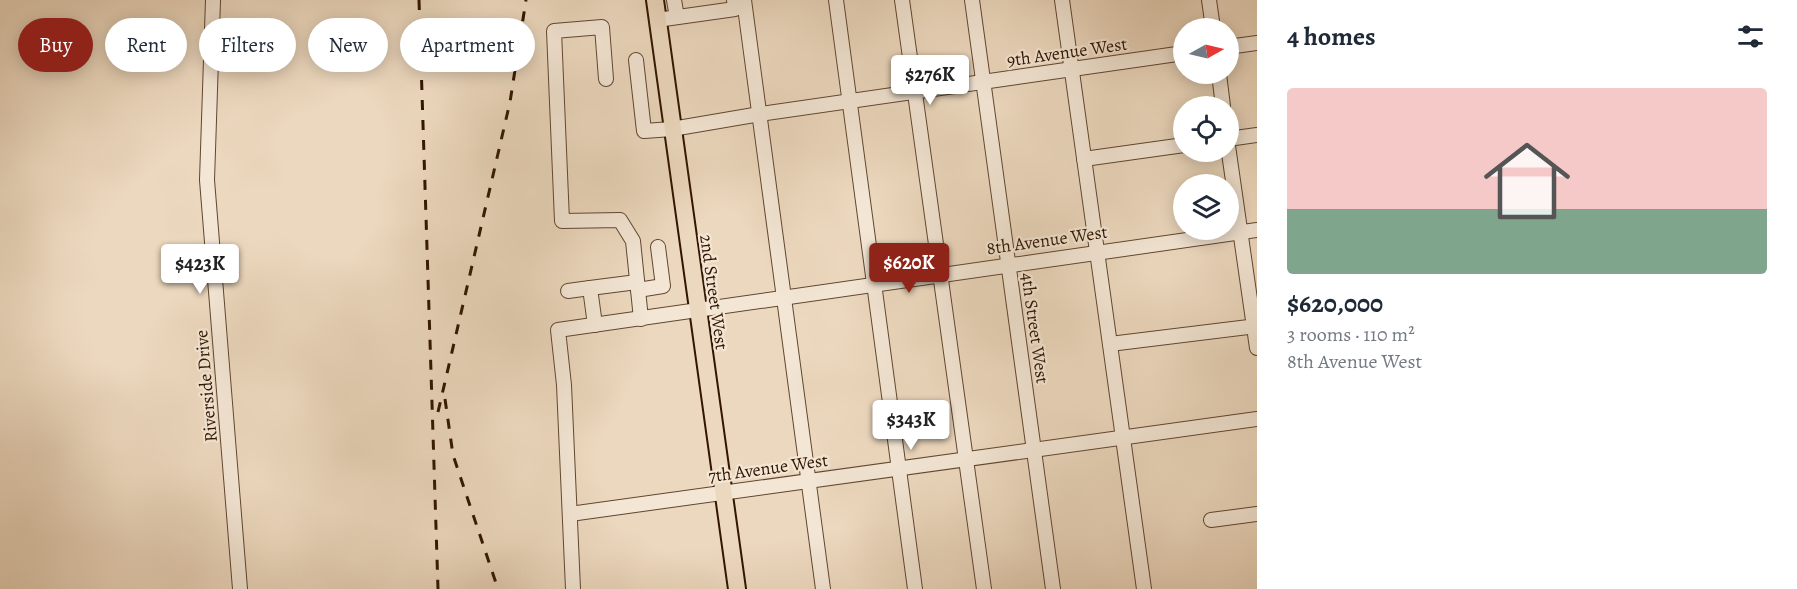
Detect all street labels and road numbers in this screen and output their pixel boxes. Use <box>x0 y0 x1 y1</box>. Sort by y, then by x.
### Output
street label: 9th Avenue West <box>1005 32 1129 72</box>
street label: 8th Avenue West <box>985 220 1109 260</box>
street label: 2nd Street West <box>694 233 734 351</box>
street label: 4th Street West <box>1015 271 1055 385</box>
street label: Riverside Drive <box>189 329 223 443</box>
street label: 7th Avenue West <box>707 448 829 488</box>

